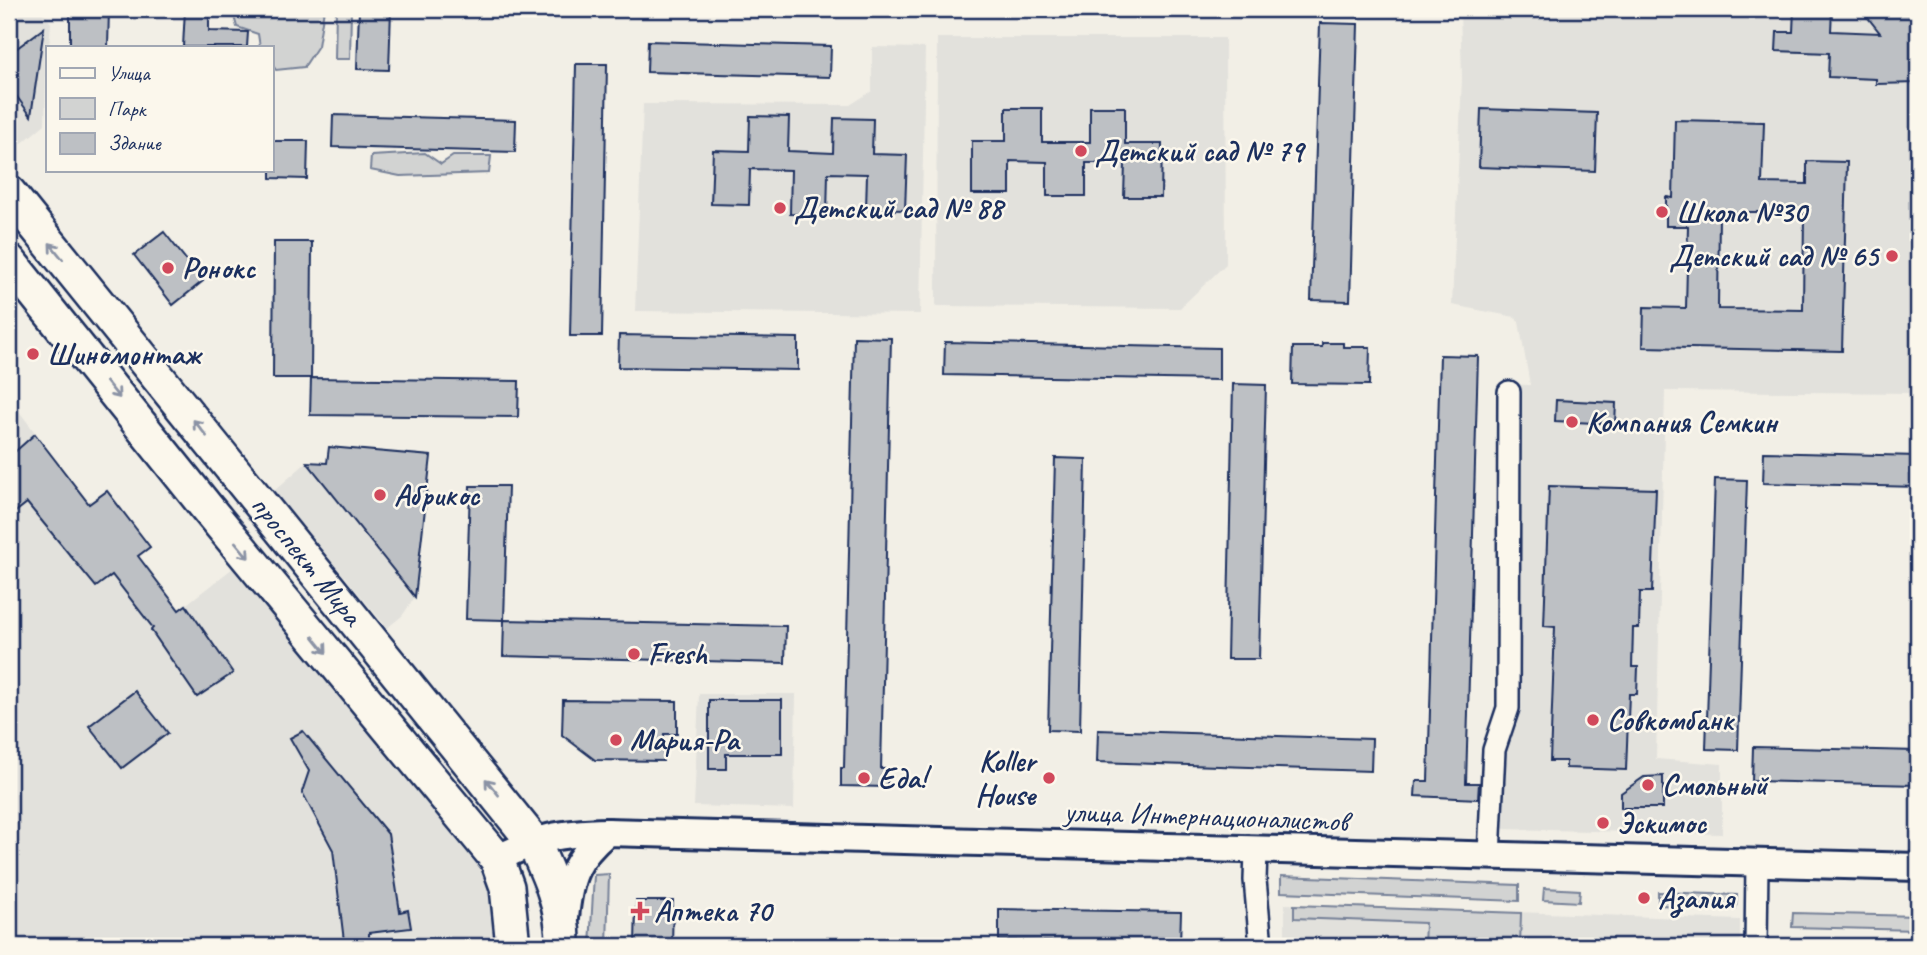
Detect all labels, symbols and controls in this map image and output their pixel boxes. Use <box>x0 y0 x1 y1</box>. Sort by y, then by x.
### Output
legend <box>46 46 273 172</box>
text: Улица <box>108 60 151 86</box>
text: Парк <box>108 96 148 122</box>
text: Здание <box>108 130 162 156</box>
place label: Детский сад № 79 <box>1095 132 1307 170</box>
marker: Детский сад № 79 <box>1073 143 1089 159</box>
place label: Детский сад № 88 <box>794 189 1006 227</box>
place label: Школа №30 <box>1676 193 1810 231</box>
marker: Детский сад № 88 <box>772 200 788 216</box>
marker: Школа №30 <box>1654 204 1670 220</box>
place label: Детский сад № 65 <box>1669 237 1881 275</box>
one-way arrow <box>48 243 64 261</box>
marker: Детский сад № 65 <box>1884 248 1900 264</box>
place label: Ронокс <box>182 249 256 287</box>
marker: Ронокс <box>160 260 176 276</box>
place label: Шиномонтаж <box>47 335 204 373</box>
marker: Шиномонтаж <box>25 346 41 362</box>
one-way arrow <box>105 380 120 399</box>
place label: Компания Семкин <box>1586 403 1779 441</box>
marker: Компания Семкин <box>1564 414 1580 430</box>
one-way arrow <box>192 419 208 437</box>
place label: Абрикос <box>394 476 481 514</box>
street label: проспект Мира <box>243 487 373 635</box>
marker: Абрикос <box>372 487 388 503</box>
one-way arrow <box>234 541 250 559</box>
one-way arrow <box>312 635 328 653</box>
place label: Fresh <box>648 635 708 673</box>
marker: Fresh <box>626 646 642 662</box>
place label: Совкомбанк <box>1607 701 1735 739</box>
marker: Совкомбанк <box>1585 712 1601 728</box>
place label: Мария-Ра <box>630 721 741 759</box>
marker: Мария-Ра <box>608 732 624 748</box>
place label: Koller House <box>975 742 1038 814</box>
place label: Еда! <box>878 759 933 797</box>
place label: Смольный <box>1662 766 1769 804</box>
marker: Еда! <box>856 770 872 786</box>
marker: Koller House <box>1041 770 1057 786</box>
marker: Смольный <box>1640 777 1656 793</box>
one-way arrow <box>484 778 499 796</box>
street label: улица Интернационалистов <box>1061 792 1354 840</box>
place label: Эскимос <box>1617 804 1708 842</box>
marker: Эскимос <box>1595 815 1611 831</box>
place label: Азалия <box>1658 879 1737 918</box>
marker: Азалия <box>1636 890 1652 906</box>
place label: Аптека 70 <box>654 892 775 930</box>
marker: Аптека 70 <box>632 903 648 919</box>

